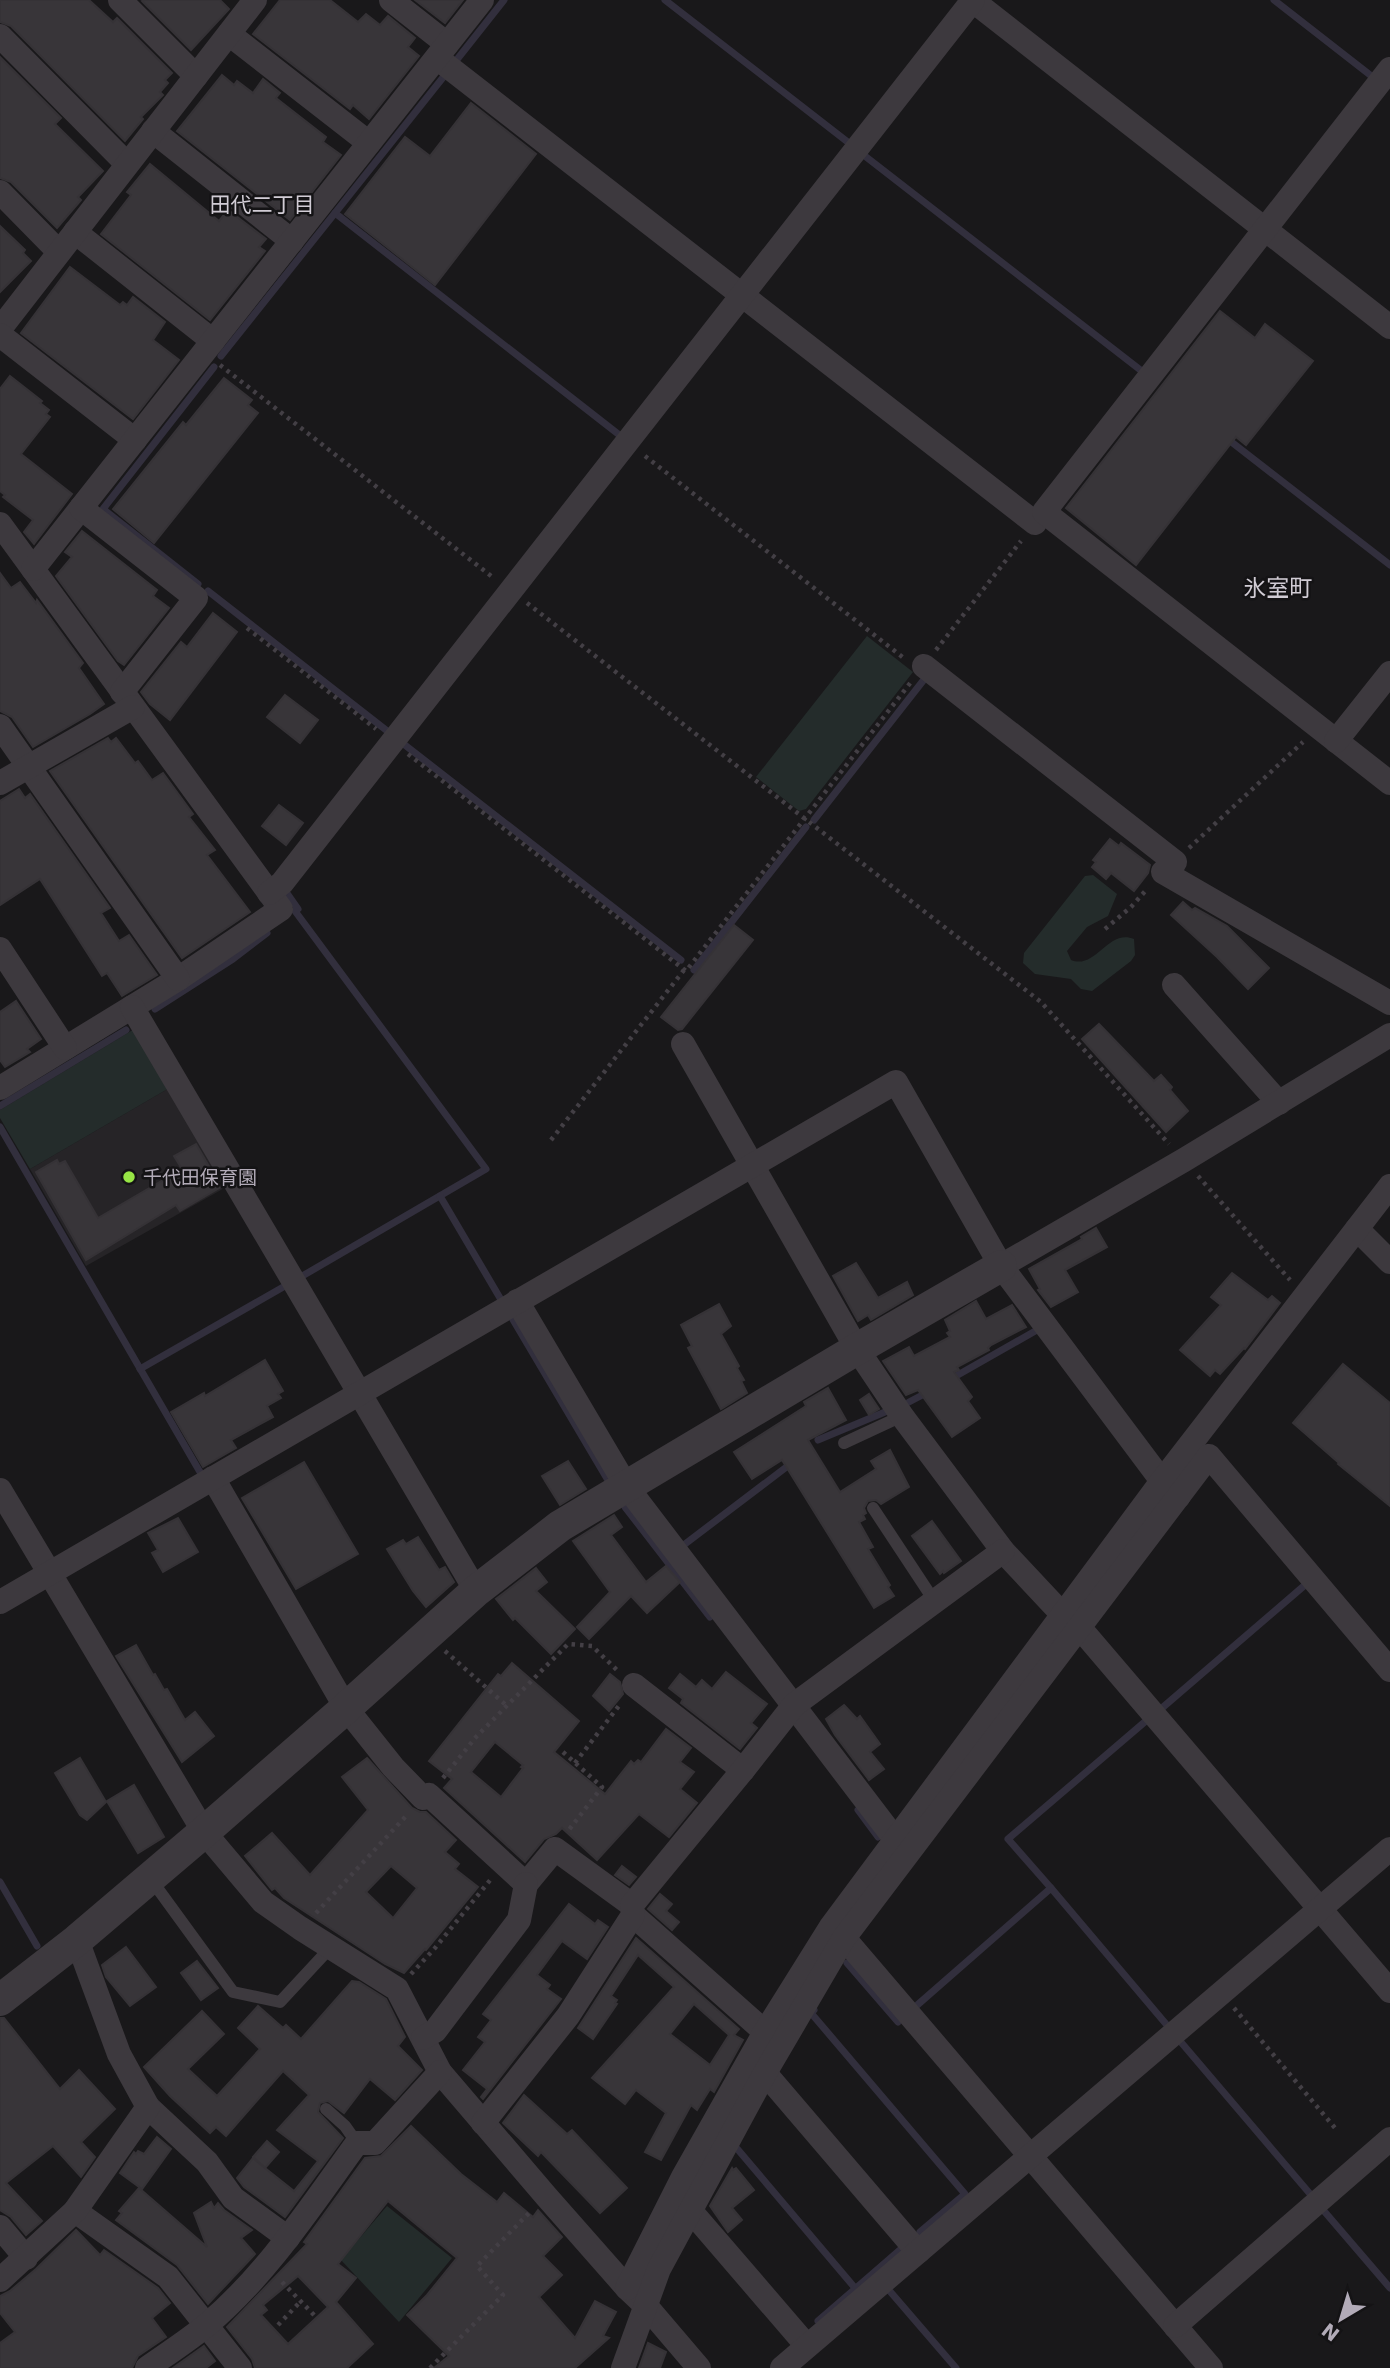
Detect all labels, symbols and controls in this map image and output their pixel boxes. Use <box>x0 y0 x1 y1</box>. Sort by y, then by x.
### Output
district label: 田代二丁目 <box>210 193 315 217</box>
district label: 氷室町 <box>1244 575 1313 601</box>
place label: 千代田保育園 <box>143 1166 257 1188</box>
marker: 千代田保育園 <box>121 1169 137 1185</box>
north arrow <box>1306 2284 1376 2354</box>
text: N <box>1317 2319 1344 2346</box>

